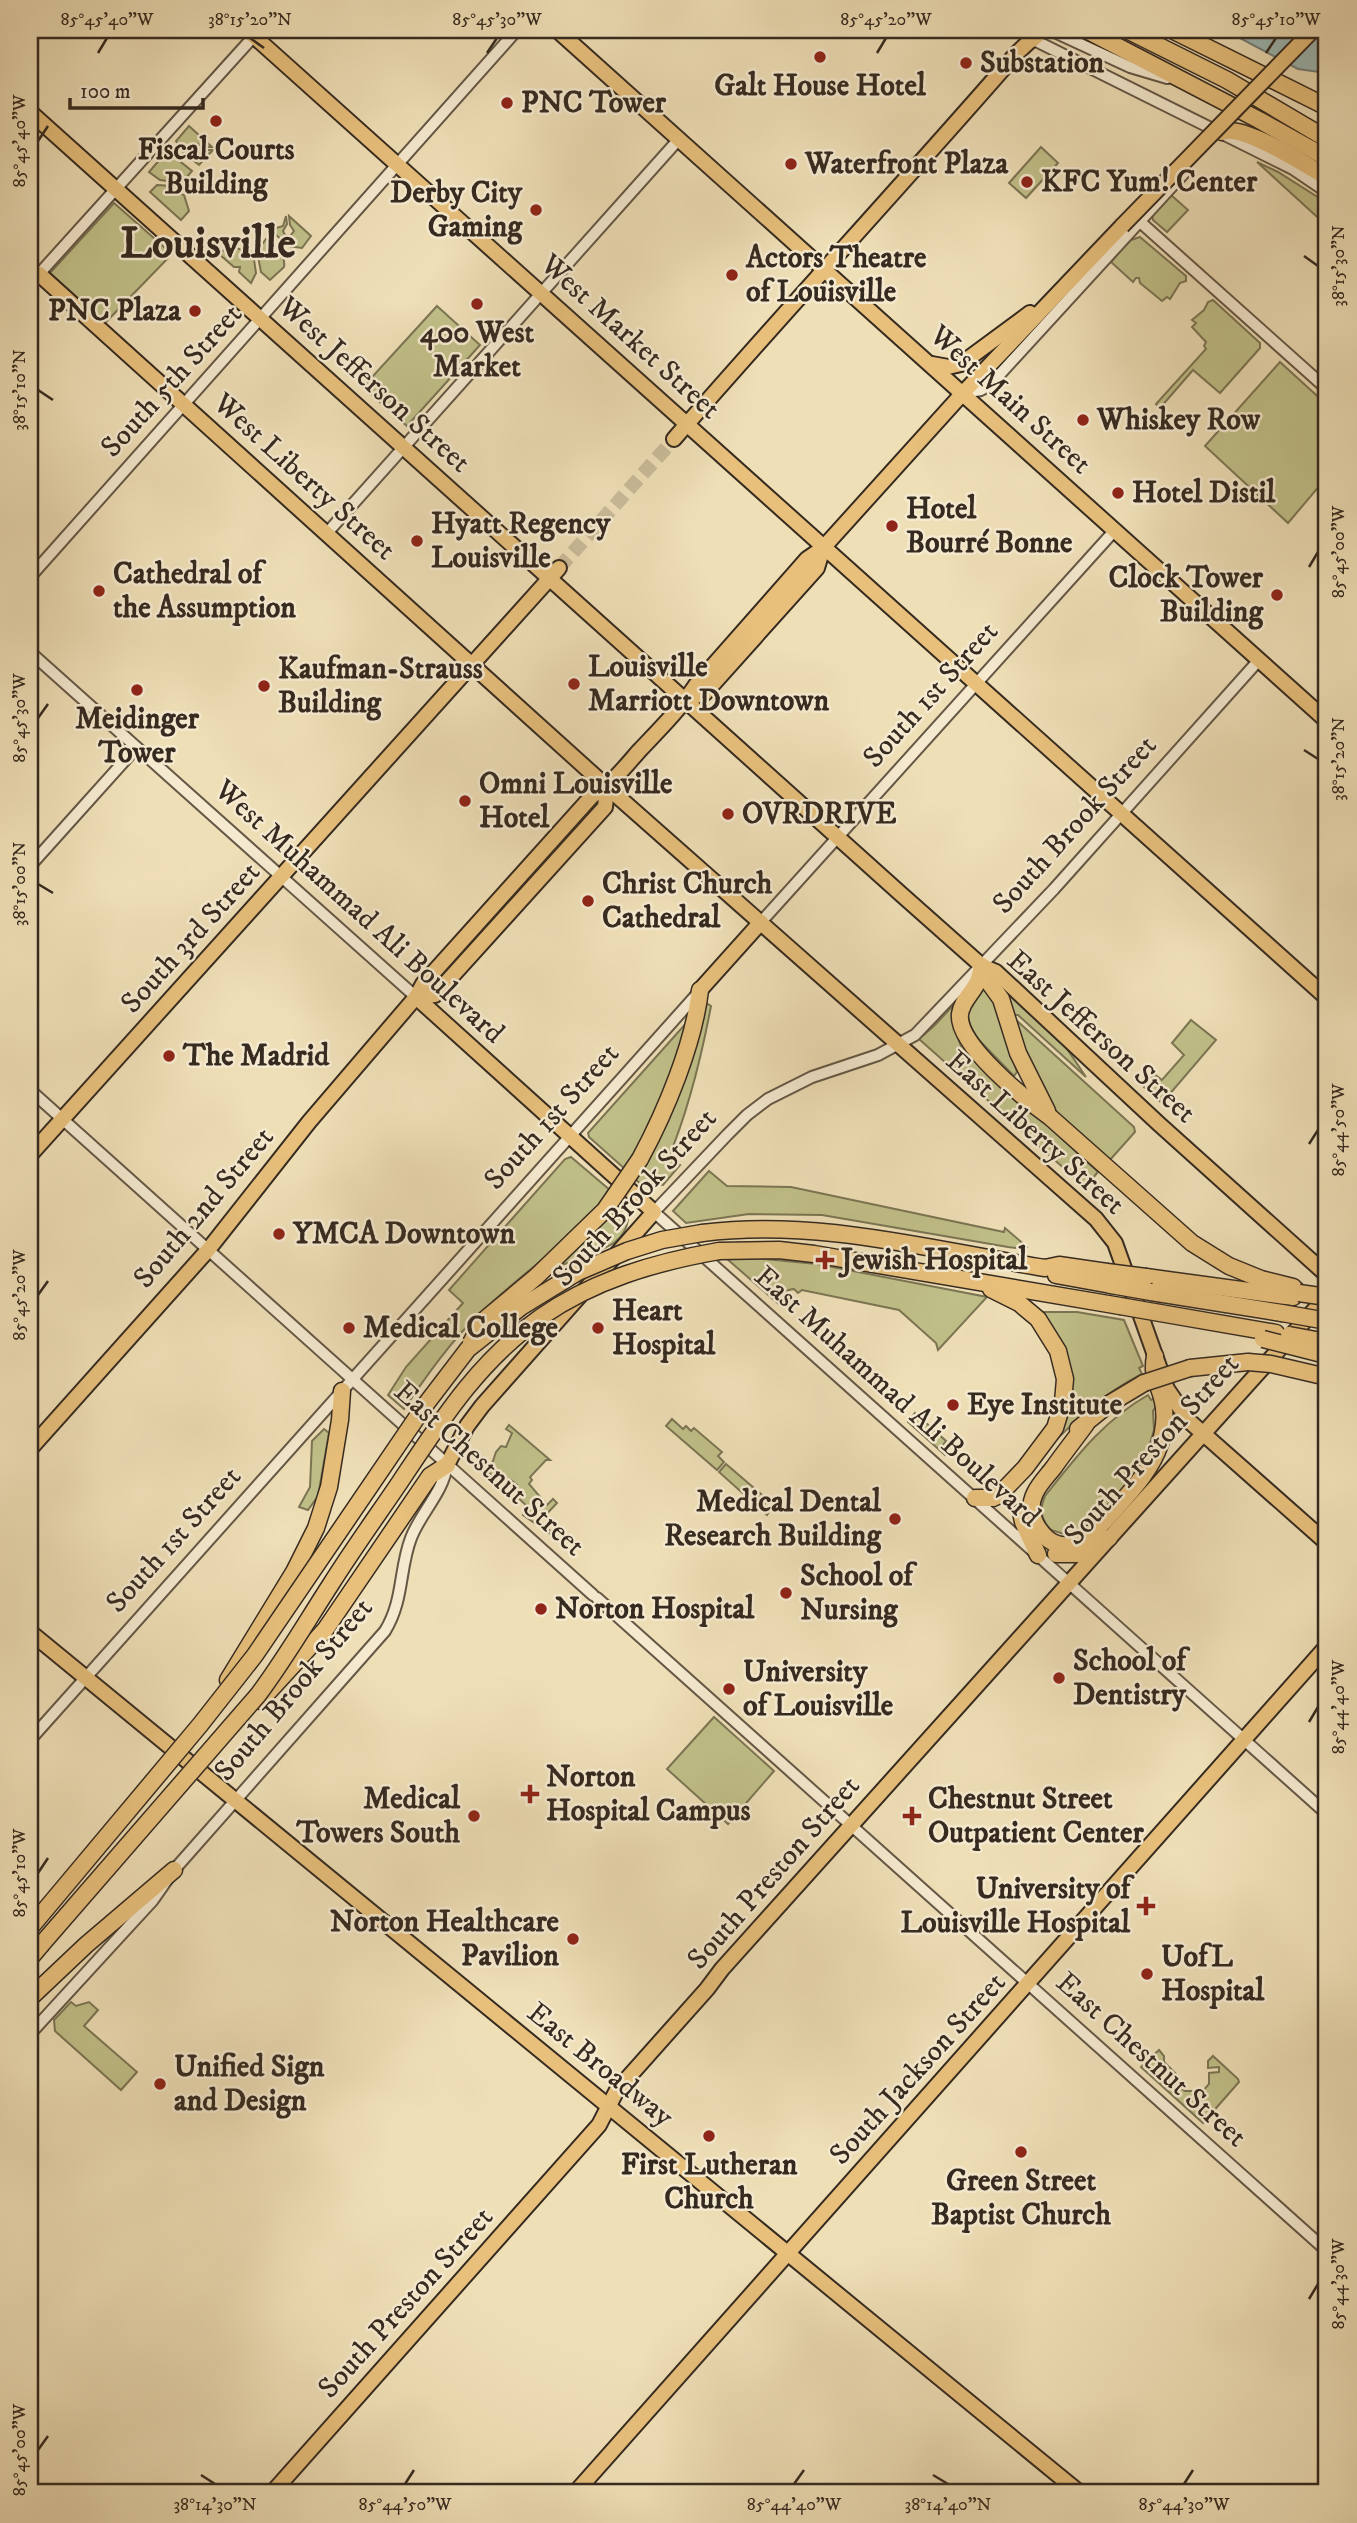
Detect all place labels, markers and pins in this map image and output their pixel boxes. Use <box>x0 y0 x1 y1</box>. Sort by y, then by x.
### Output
place label: Substation <box>980 45 1105 82</box>
marker: Galt House Hotel <box>812 49 828 65</box>
marker: Substation <box>958 55 974 71</box>
place label: Galt House Hotel <box>714 68 927 105</box>
place label: PNC Tower <box>521 85 667 122</box>
marker: PNC Tower <box>499 95 515 111</box>
marker: Fiscal Courts Building <box>208 113 224 129</box>
place label: Fiscal Courts Building <box>137 132 295 203</box>
place label: Waterfront Plaza <box>804 146 1010 183</box>
marker: Waterfront Plaza <box>783 156 799 172</box>
place label: KFC Yum! Center <box>1041 164 1258 201</box>
marker: KFC Yum! Center <box>1019 174 1035 190</box>
place label: Derby City Gaming <box>390 175 523 246</box>
marker: Derby City Gaming <box>528 202 544 218</box>
place label: Actors Theatre of Louisville <box>745 240 927 311</box>
marker: Actors Theatre of Louisville <box>724 267 740 283</box>
place label: PNC Plaza <box>48 293 182 330</box>
marker: 400 West Market <box>469 296 485 312</box>
marker: PNC Plaza <box>187 303 203 319</box>
place label: 400 West Market <box>420 315 534 386</box>
place label: Whiskey Row <box>1096 402 1261 439</box>
marker: Whiskey Row <box>1075 412 1091 428</box>
place label: Hotel Distil <box>1132 475 1276 512</box>
marker: Hotel Distil <box>1110 485 1126 501</box>
place label: Hotel Bourré Bonne <box>906 491 1073 562</box>
place label: Hyatt Regency Louisville <box>431 506 611 577</box>
marker: Hotel Bourré Bonne <box>884 518 900 534</box>
marker: Hyatt Regency Louisville <box>409 533 425 549</box>
place label: Cathedral of the Assumption <box>113 556 296 627</box>
place label: Clock Tower Building <box>1109 560 1264 631</box>
marker: Cathedral of the Assumption <box>91 583 107 599</box>
marker: Clock Tower Building <box>1269 587 1285 603</box>
place label: Louisville Marriott Downtown <box>588 649 829 720</box>
place label: Kaufman-Strauss Building <box>278 651 483 722</box>
marker: Louisville Marriott Downtown <box>566 676 582 692</box>
marker: Kaufman-Strauss Building <box>256 678 272 694</box>
marker: Meidinger Tower <box>129 682 145 698</box>
place label: Meidinger Tower <box>75 701 200 772</box>
place label: Omni Louisville Hotel <box>479 766 673 837</box>
marker: Omni Louisville Hotel <box>457 793 473 809</box>
place label: OVRDRIVE <box>742 796 896 833</box>
marker: OVRDRIVE <box>720 806 736 822</box>
place label: Christ Church Cathedral <box>602 866 773 937</box>
marker: Christ Church Cathedral <box>580 893 596 909</box>
place label: The Madrid <box>182 1038 330 1075</box>
marker: The Madrid <box>161 1048 177 1064</box>
place label: YMCA Downtown <box>292 1216 515 1253</box>
marker: YMCA Downtown <box>271 1226 287 1242</box>
place label: Jewish Hospital <box>838 1242 1028 1279</box>
marker: Jewish Hospital <box>815 1250 835 1270</box>
place label: Heart Hospital <box>612 1293 716 1364</box>
place label: Medical College <box>363 1310 559 1347</box>
marker: Medical College <box>341 1320 357 1336</box>
marker: Heart Hospital <box>590 1320 606 1336</box>
place label: Eye Institute <box>967 1387 1123 1424</box>
marker: Eye Institute <box>945 1397 961 1413</box>
place label: Medical Dental Research Building <box>664 1484 882 1555</box>
marker: Medical Dental Research Building <box>887 1511 903 1527</box>
place label: School of Nursing <box>800 1558 918 1629</box>
marker: School of Nursing <box>778 1585 794 1601</box>
place label: Norton Hospital <box>555 1591 755 1628</box>
marker: Norton Hospital <box>533 1601 549 1617</box>
place label: School of Dentistry <box>1073 1643 1191 1714</box>
place label: University of Louisville <box>743 1654 894 1725</box>
marker: School of Dentistry <box>1051 1670 1067 1686</box>
marker: University of Louisville <box>721 1681 737 1697</box>
place label: Norton Hospital Campus <box>546 1759 751 1830</box>
place label: Medical Towers South <box>296 1781 461 1852</box>
place label: Chestnut Street Outpatient Center <box>928 1781 1144 1852</box>
marker: Norton Hospital Campus <box>520 1784 540 1804</box>
marker: Chestnut Street Outpatient Center <box>902 1806 922 1826</box>
marker: Medical Towers South <box>466 1808 482 1824</box>
place label: University of Louisville Hospital <box>900 1871 1135 1942</box>
marker: University of Louisville Hospital <box>1136 1896 1156 1916</box>
place label: Norton Healthcare Pavilion <box>330 1904 560 1975</box>
marker: Norton Healthcare Pavilion <box>565 1931 581 1947</box>
place label: UofL Hospital <box>1161 1939 1265 2010</box>
marker: UofL Hospital <box>1139 1966 1155 1982</box>
place label: Unified Sign and Design <box>174 2049 325 2120</box>
marker: Unified Sign and Design <box>152 2076 168 2092</box>
marker: First Lutheran Church <box>701 2128 717 2144</box>
marker: Green Street Baptist Church <box>1013 2144 1029 2160</box>
place label: First Lutheran Church <box>621 2147 798 2218</box>
place label: Green Street Baptist Church <box>931 2163 1111 2234</box>

